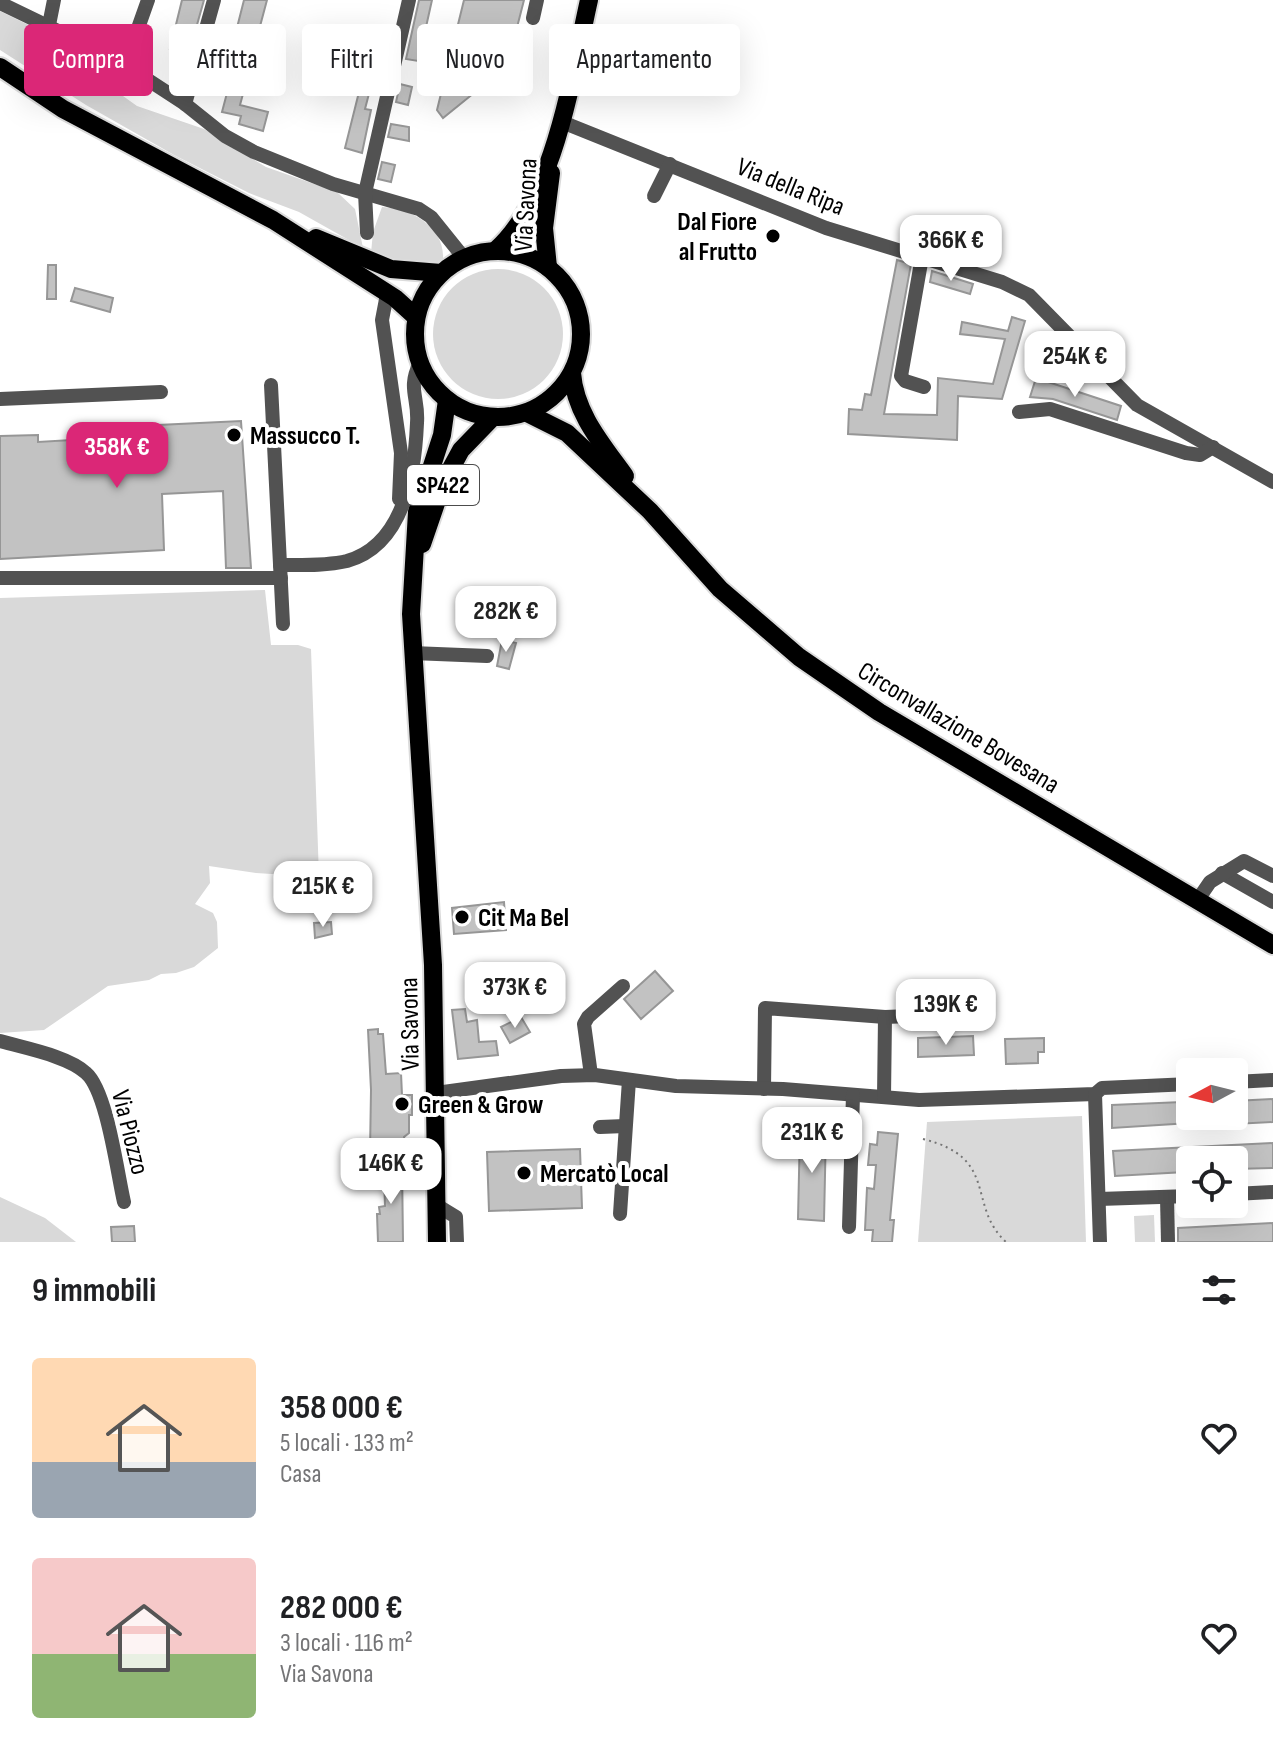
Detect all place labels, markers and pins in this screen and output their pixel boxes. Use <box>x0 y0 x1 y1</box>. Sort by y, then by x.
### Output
place label: Dal Fiore al Frutto <box>677 207 757 268</box>
pin: 366K € <box>886 215 1016 283</box>
marker: Dal Fiore al Frutto <box>764 227 782 245</box>
pin: 254K € <box>1010 331 1140 399</box>
place label: Massucco T. <box>250 421 360 452</box>
pin: 358K € <box>52 422 182 490</box>
marker: Massucco T. <box>225 426 243 444</box>
pin: 282K € <box>441 586 571 654</box>
pin: 215K € <box>258 861 388 929</box>
place label: Cit Ma Bel <box>478 903 569 934</box>
marker: Cit Ma Bel <box>453 908 471 926</box>
pin: 373K € <box>450 962 580 1030</box>
pin: 139K € <box>881 979 1011 1047</box>
place label: Green & Grow <box>418 1090 544 1121</box>
marker: Green & Grow <box>393 1095 411 1113</box>
pin: 231K € <box>747 1107 877 1175</box>
pin: 146K € <box>326 1138 456 1206</box>
place label: Mercatò Local <box>540 1159 669 1190</box>
marker: Mercatò Local <box>515 1164 533 1182</box>

